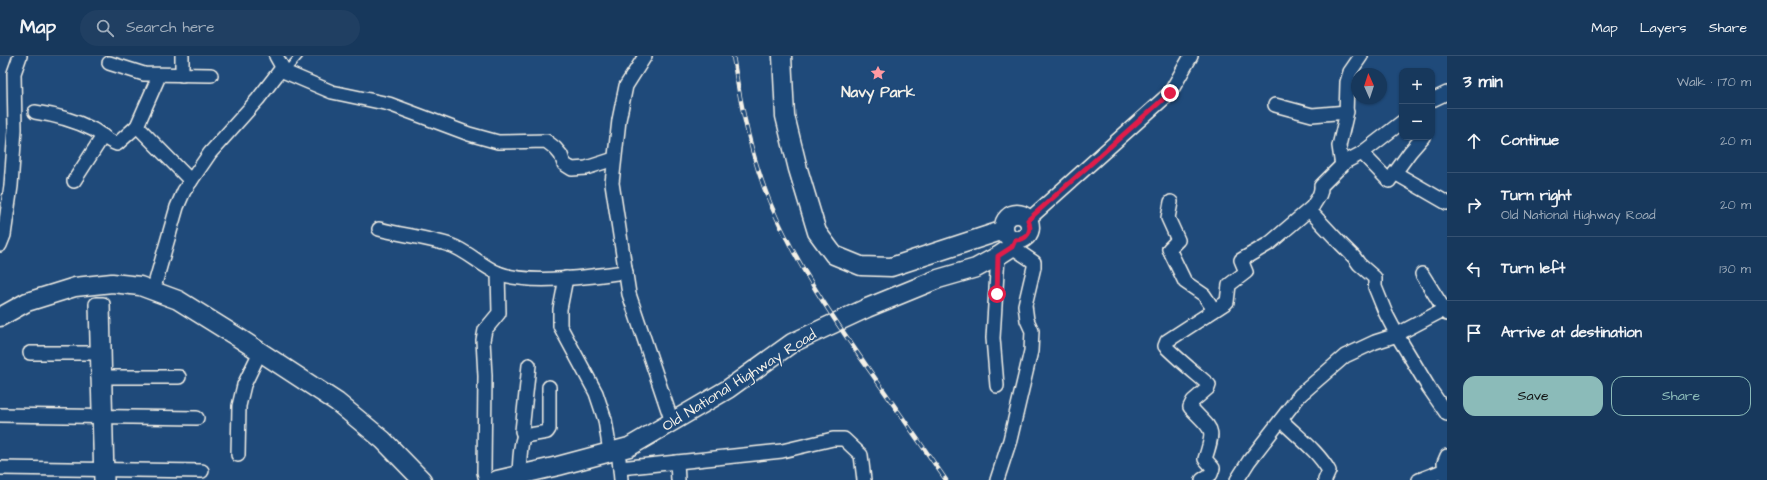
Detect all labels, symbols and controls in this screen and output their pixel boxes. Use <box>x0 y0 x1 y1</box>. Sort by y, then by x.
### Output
search box <box>80 10 360 46</box>
text: Map <box>20 14 56 41</box>
icon: search <box>94 17 116 39</box>
text: Search here <box>126 17 215 38</box>
text: Map <box>1591 18 1618 38</box>
text: Layers <box>1640 18 1687 38</box>
text: Share <box>1709 18 1747 38</box>
place icon: Navy Park <box>869 64 887 82</box>
north arrow <box>1351 68 1387 104</box>
map controls <box>1399 68 1435 140</box>
button: + <box>1399 68 1435 104</box>
text: 3 min <box>1463 70 1503 94</box>
text: Walk · 170 m <box>1677 73 1751 91</box>
place label: Navy Park <box>841 82 916 104</box>
route end <box>1161 84 1179 102</box>
button: − <box>1399 104 1435 140</box>
icon: ahead <box>1463 130 1485 152</box>
text: Continue <box>1501 130 1559 151</box>
text: 20 m <box>1720 132 1751 150</box>
text: Turn right <box>1501 185 1572 206</box>
icon: right <box>1463 194 1485 216</box>
text: 20 m <box>1720 196 1751 214</box>
text: Old National Highway Road <box>1501 206 1656 224</box>
icon: left <box>1463 258 1485 280</box>
text: Turn left <box>1501 258 1565 279</box>
text: 130 m <box>1719 260 1751 278</box>
route start <box>988 285 1006 303</box>
icon: arrive <box>1463 322 1485 344</box>
text: Arrive at destination <box>1501 322 1642 343</box>
street label: Old National Highway Road <box>658 324 821 437</box>
button: Save <box>1463 376 1603 416</box>
button: Share <box>1611 376 1751 416</box>

